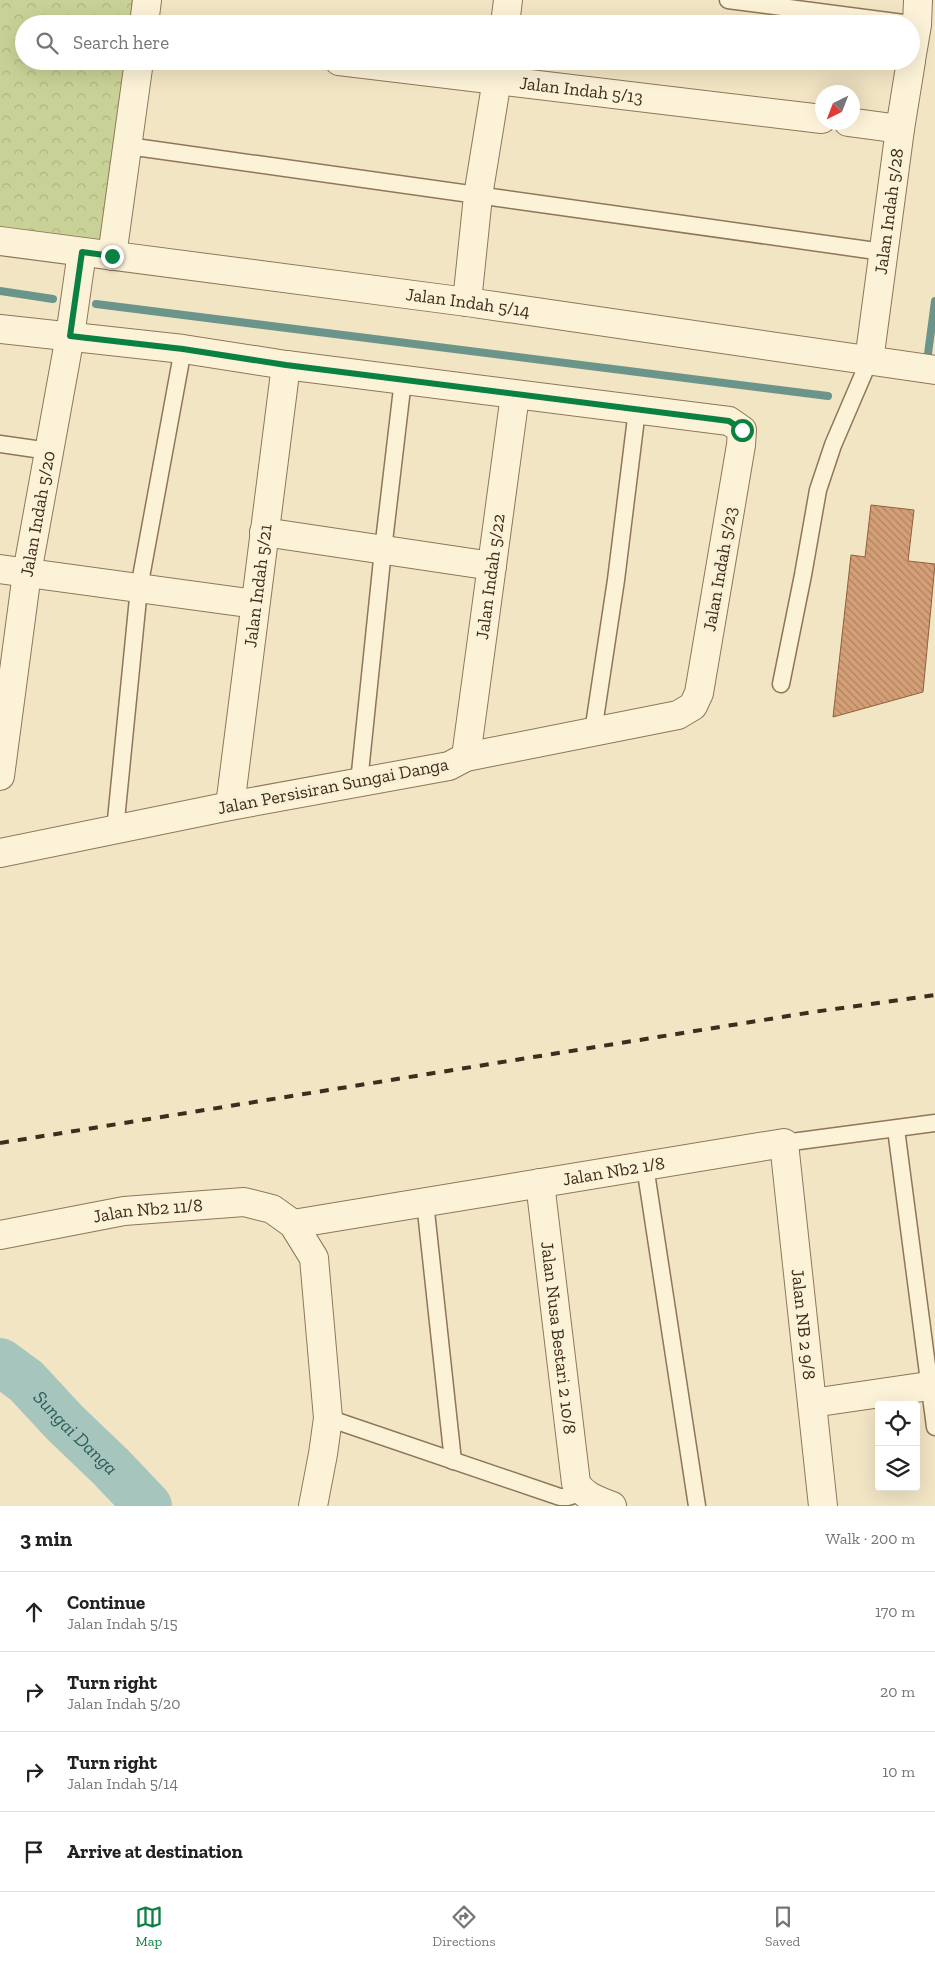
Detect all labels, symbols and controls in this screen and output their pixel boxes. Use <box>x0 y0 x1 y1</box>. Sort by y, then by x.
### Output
search box <box>15 15 920 70</box>
icon: search <box>33 29 61 57</box>
text: Search here <box>73 31 169 54</box>
street label: Jalan Indah 5/13 <box>518 72 644 108</box>
north arrow <box>815 85 860 130</box>
street label: Jalan Indah 5/28 <box>870 147 908 276</box>
route end <box>101 245 124 268</box>
street label: Jalan Indah 5/14 <box>405 283 532 322</box>
route start <box>731 419 754 442</box>
street label: Jalan Indah 5/20 <box>16 449 60 579</box>
street label: Jalan Indah 5/23 <box>698 505 742 633</box>
street label: Jalan Indah 5/22 <box>471 512 510 641</box>
street label: Jalan Indah 5/21 <box>239 523 277 649</box>
street label: Jalan Persisiran Sungai Danga <box>216 753 451 819</box>
street label: Jalan Nb2 1/8 <box>561 1152 666 1190</box>
street label: Jalan Nb2 11/8 <box>91 1194 203 1228</box>
street label: Jalan Nusa Bestari 2 10/8 <box>536 1240 581 1435</box>
street label: Jalan NB 2 9/8 <box>787 1268 820 1381</box>
water label: Sungai Danga <box>29 1386 123 1480</box>
map controls <box>875 1401 920 1491</box>
button: locate <box>875 1401 920 1446</box>
button: layers <box>875 1446 920 1491</box>
text: 3 min <box>20 1526 72 1551</box>
text: Walk · 200 m <box>826 1529 915 1548</box>
text: Continue <box>67 1591 145 1614</box>
icon: ahead <box>20 1598 48 1626</box>
text: 170 m <box>875 1602 915 1621</box>
text: Jalan Indah 5/15 <box>67 1614 178 1633</box>
text: Turn right <box>67 1671 157 1694</box>
icon: right <box>20 1678 48 1706</box>
text: 20 m <box>880 1682 915 1701</box>
text: Jalan Indah 5/20 <box>67 1694 181 1713</box>
text: Turn right <box>67 1751 157 1774</box>
icon: right <box>20 1758 48 1786</box>
text: 10 m <box>882 1762 915 1781</box>
text: Jalan Indah 5/14 <box>67 1774 178 1793</box>
icon: arrive <box>20 1838 48 1866</box>
text: Arrive at destination <box>67 1840 243 1863</box>
tab: Map <box>135 1903 163 1950</box>
tab: Directions <box>432 1903 496 1950</box>
tab: Saved <box>765 1903 800 1950</box>

